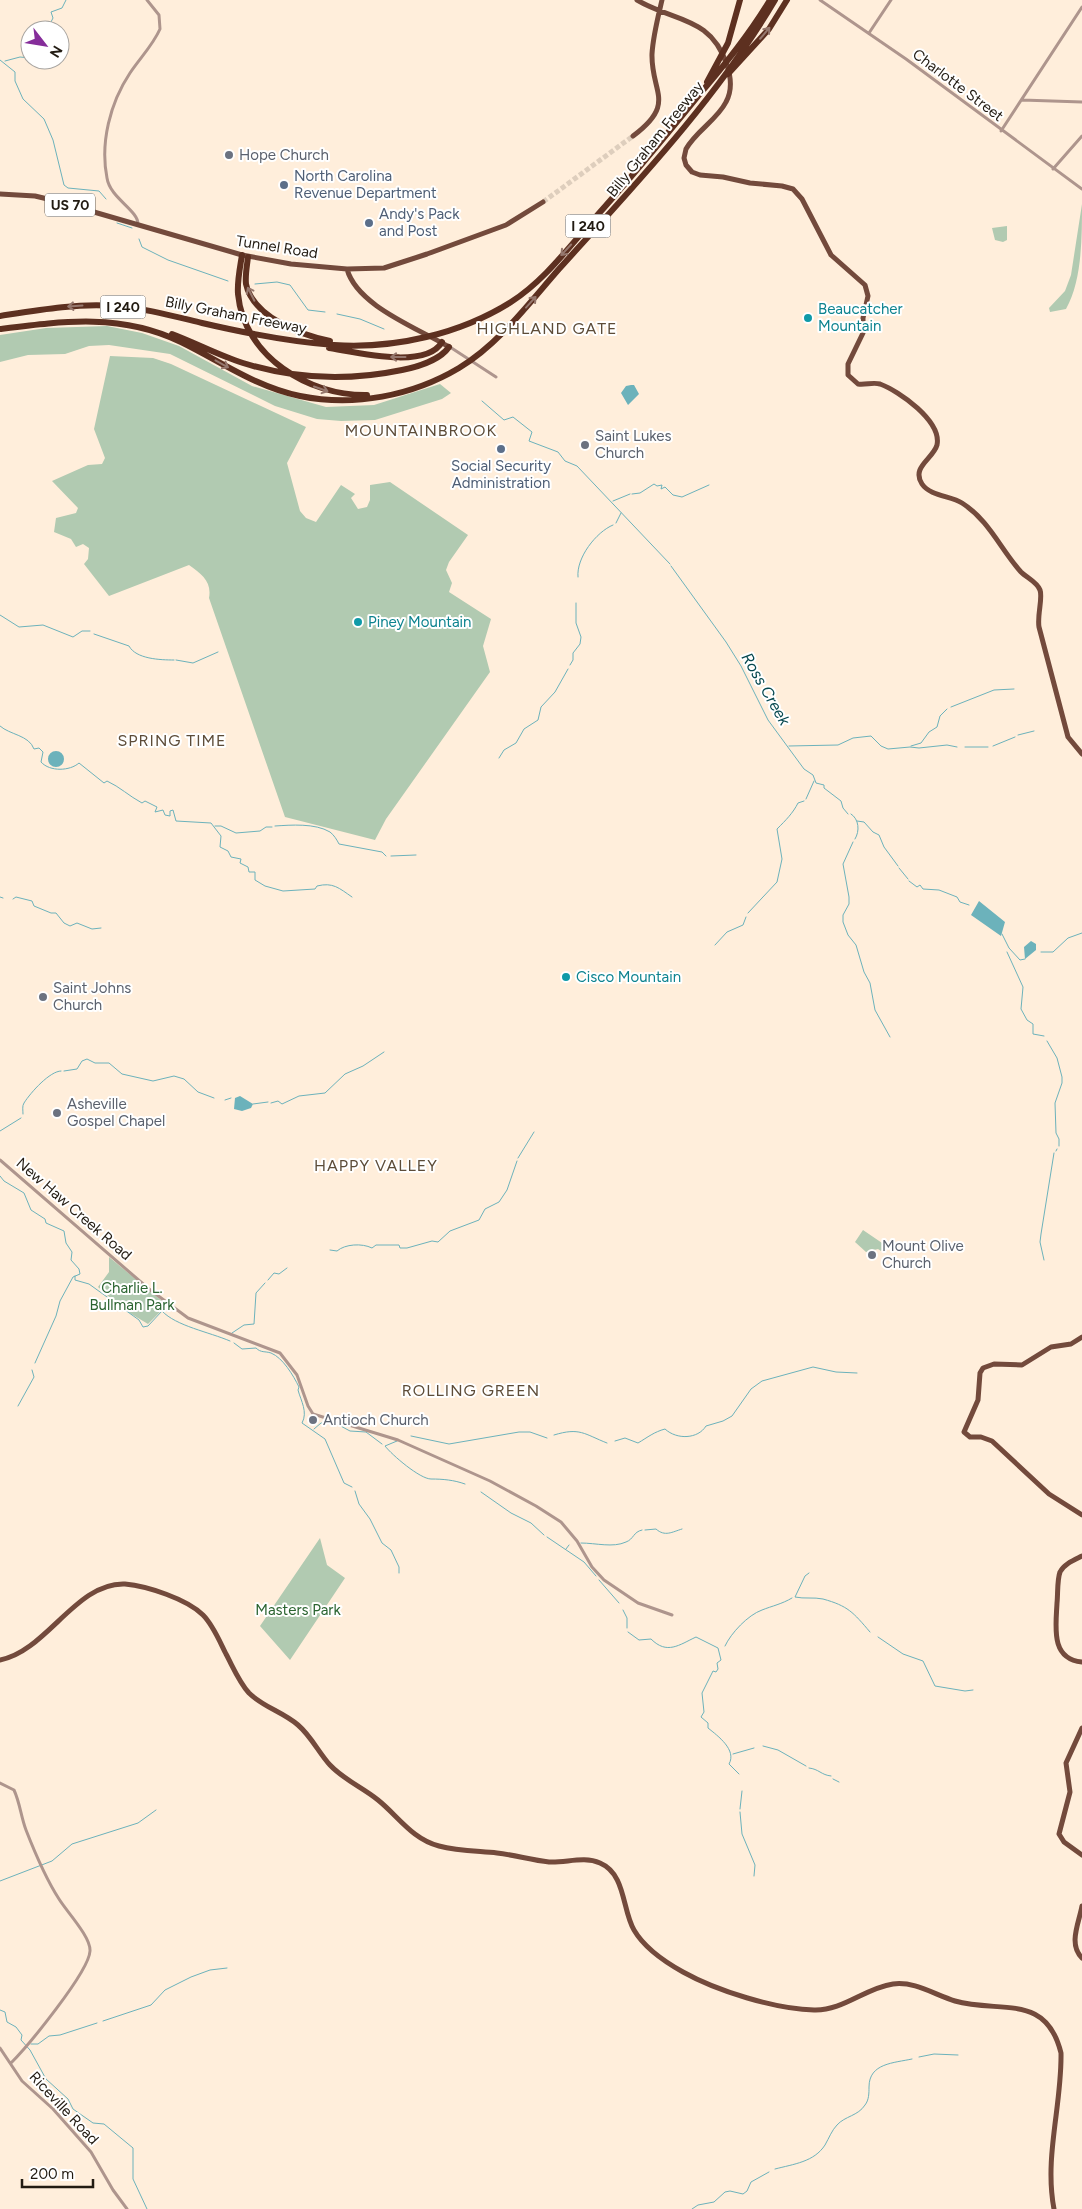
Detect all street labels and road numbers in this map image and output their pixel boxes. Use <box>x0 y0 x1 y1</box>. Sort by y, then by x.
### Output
street label: Charlotte Street <box>909 45 1007 125</box>
street label: Billy Graham Freeway <box>603 77 707 201</box>
road number: US 70 <box>45 194 95 216</box>
road number: I 240 <box>566 215 610 238</box>
street label: Tunnel Road <box>235 232 319 262</box>
street label: Billy Graham Freeway <box>164 292 308 338</box>
road number: I 240 <box>100 296 146 318</box>
street label: New Haw Creek Road <box>13 1154 135 1264</box>
street label: Riceville Road <box>26 2068 102 2148</box>

